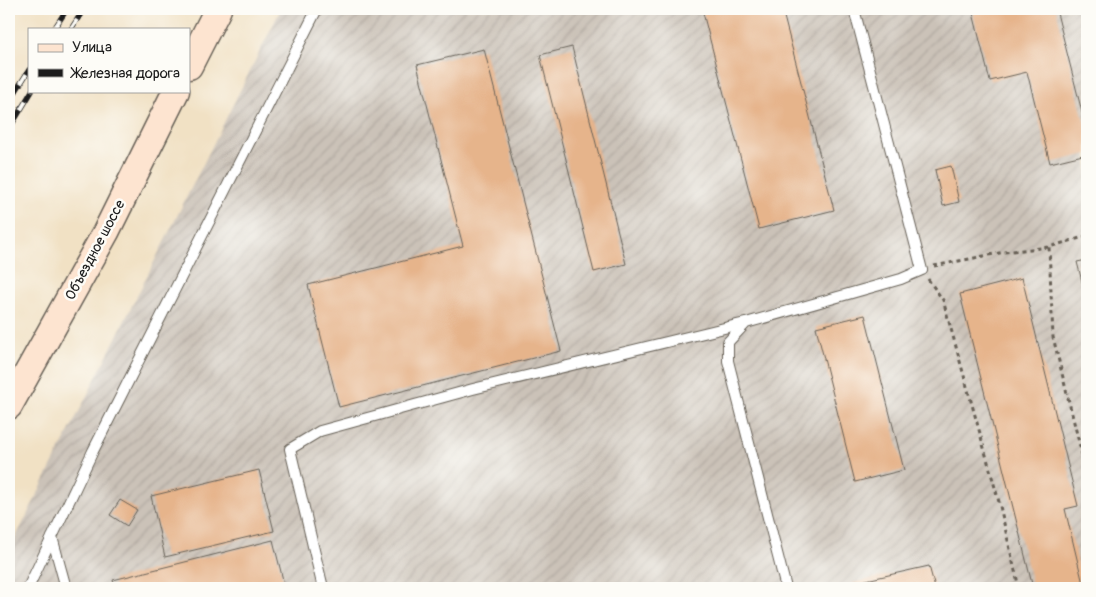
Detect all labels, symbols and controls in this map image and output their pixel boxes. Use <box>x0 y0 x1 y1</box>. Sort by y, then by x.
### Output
legend <box>28 28 190 92</box>
text: Улица <box>72 38 112 57</box>
text: Железная дорога <box>70 64 180 83</box>
street label: Объездное шоссе <box>62 197 129 303</box>

